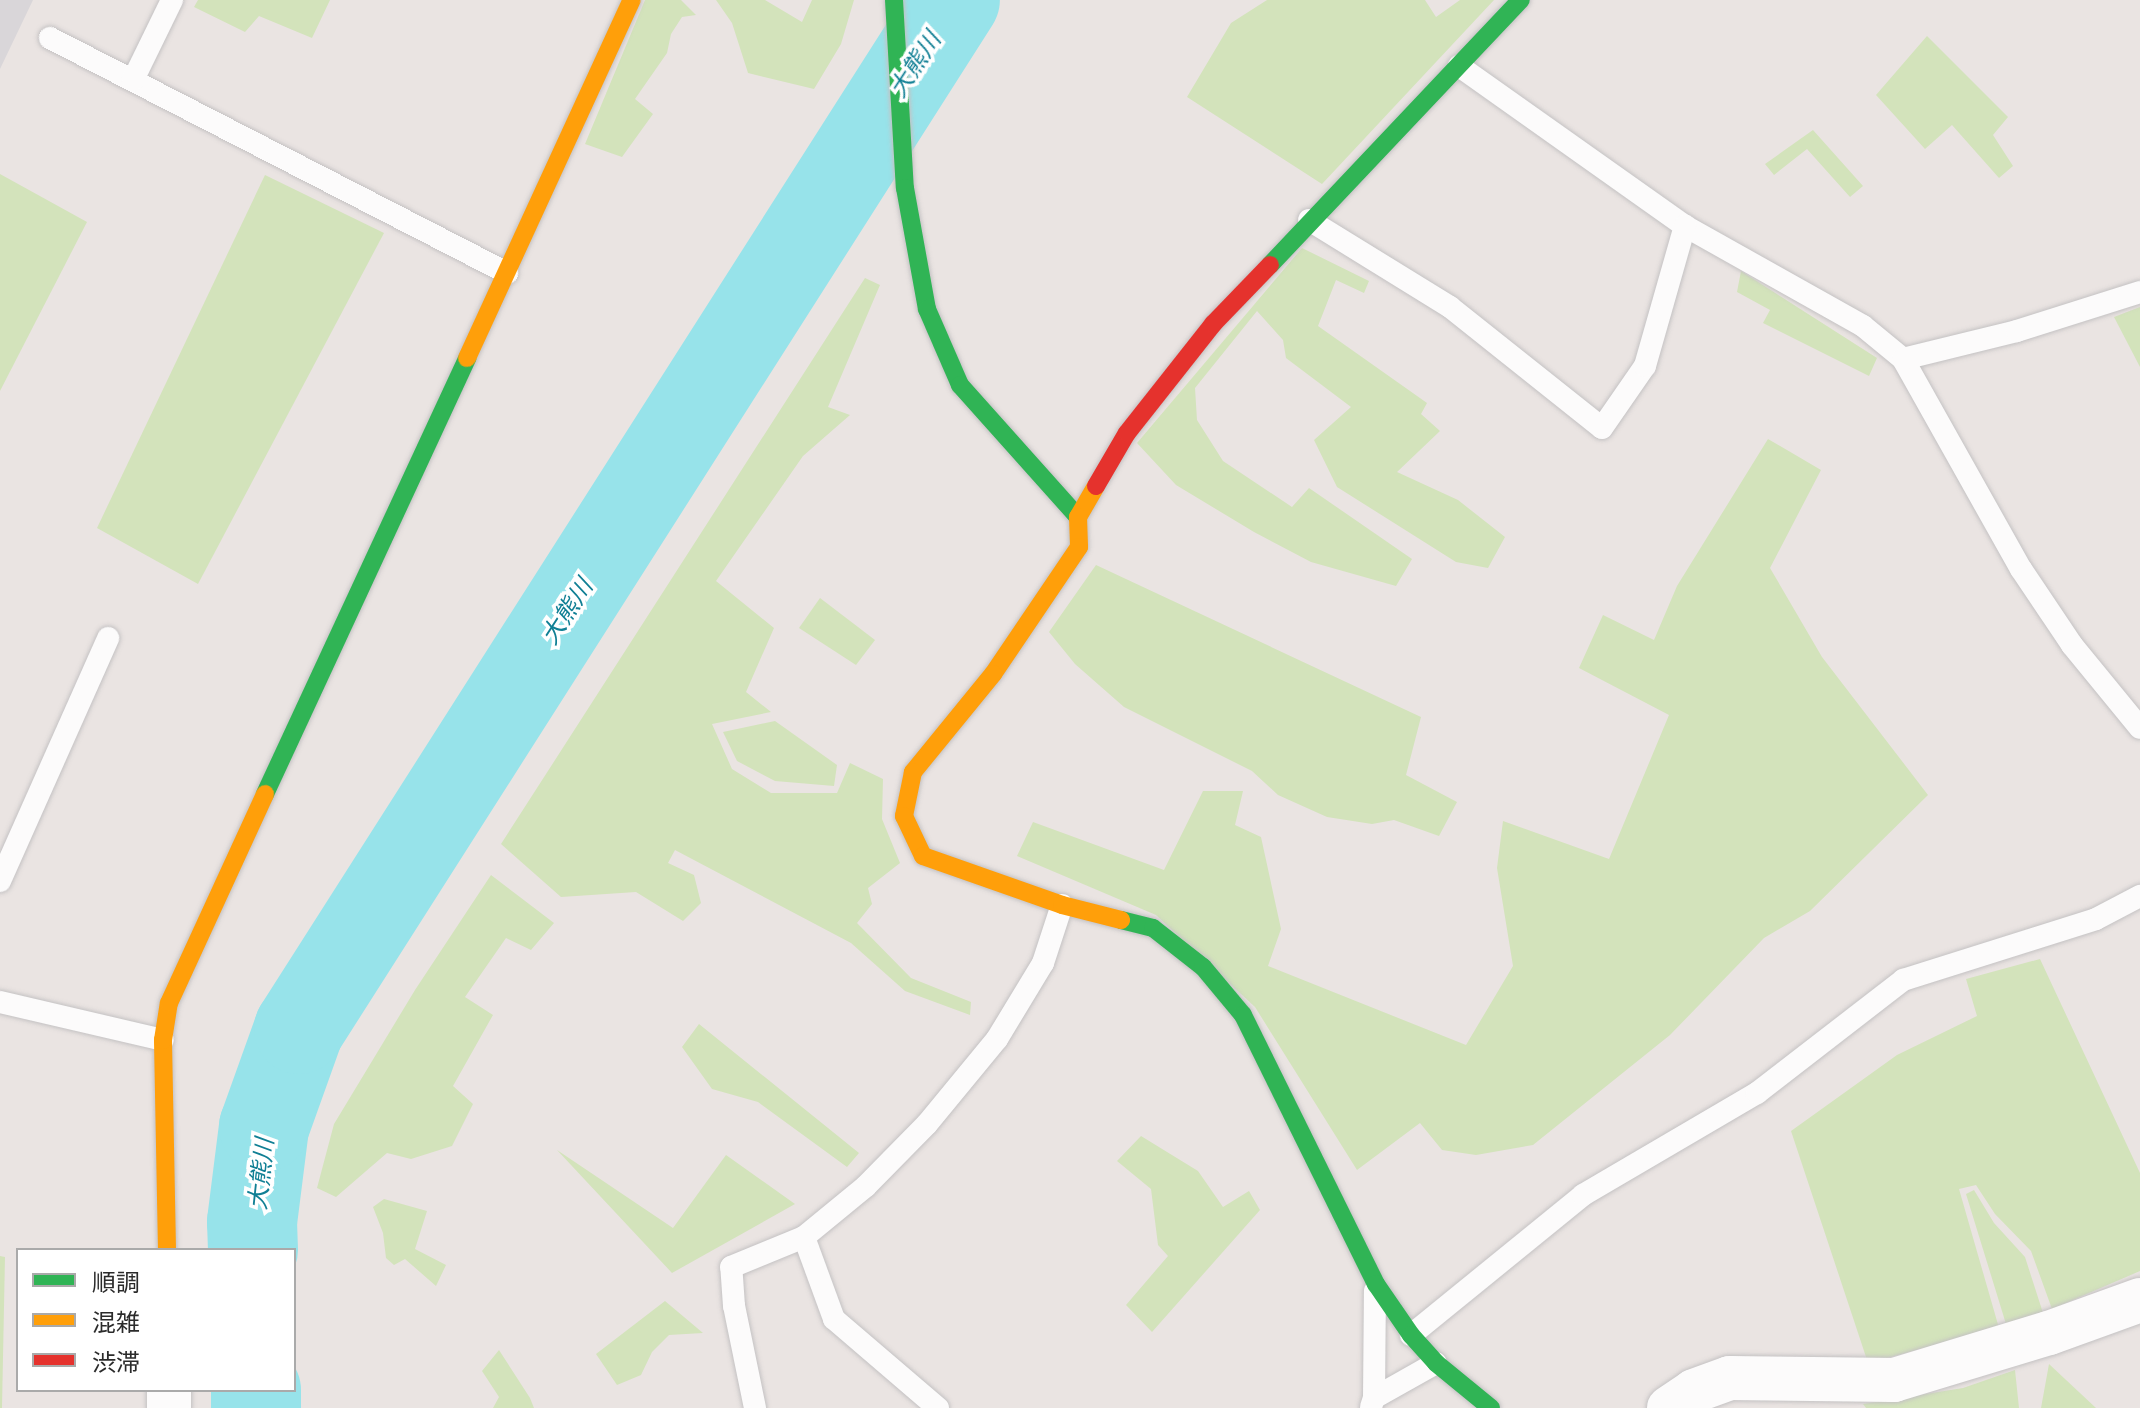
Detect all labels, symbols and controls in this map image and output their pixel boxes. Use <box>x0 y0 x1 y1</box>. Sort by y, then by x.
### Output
water label: 大熊川 <box>882 26 946 102</box>
water label: 大熊川 <box>534 573 598 649</box>
water label: 大熊川 <box>242 1137 278 1211</box>
legend <box>16 1248 296 1392</box>
text: 順調 <box>92 1265 140 1298</box>
text: 混雑 <box>92 1305 140 1338</box>
text: 渋滞 <box>92 1345 140 1378</box>

